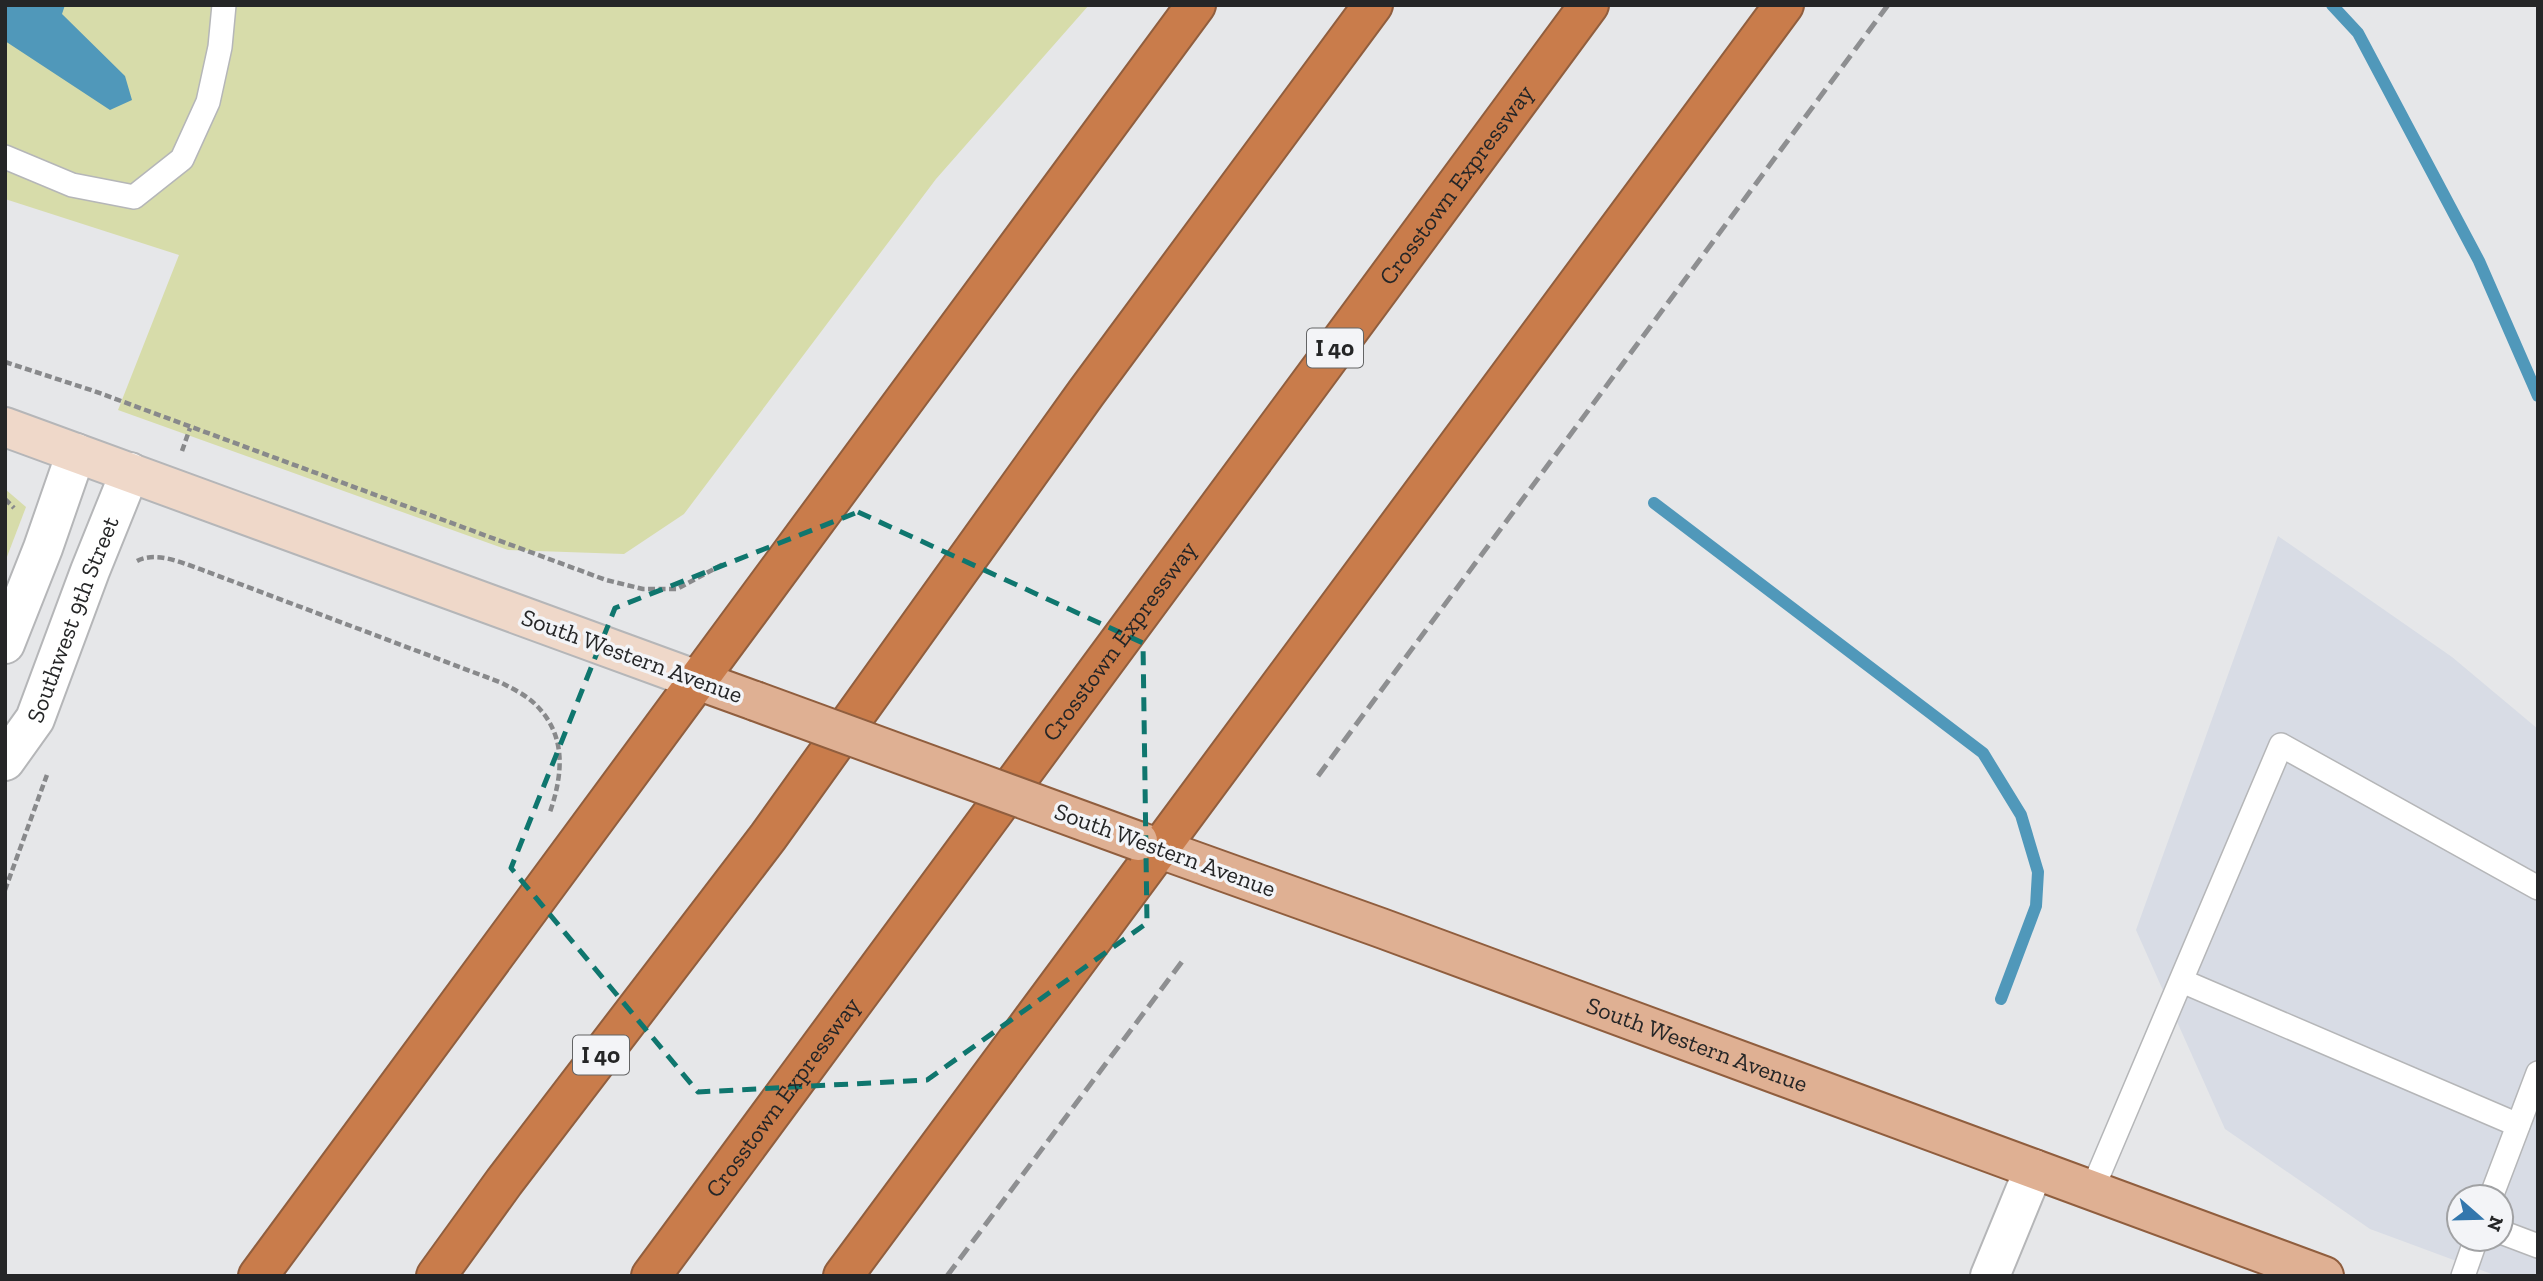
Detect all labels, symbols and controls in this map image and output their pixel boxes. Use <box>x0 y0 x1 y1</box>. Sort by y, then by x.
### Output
street label: Crosstown Expressway <box>1372 78 1540 290</box>
road number: I 40 <box>1307 328 1363 368</box>
street label: Southwest 9th Street <box>20 512 125 726</box>
street label: Crosstown Expressway <box>1036 535 1203 747</box>
street label: South Western Avenue <box>518 602 747 709</box>
street label: South Western Avenue <box>1051 796 1280 903</box>
street label: South Western Avenue <box>1583 990 1812 1098</box>
street label: Crosstown Expressway <box>699 991 866 1203</box>
road number: I 40 <box>573 1036 629 1074</box>
north arrow <box>2445 1183 2515 1253</box>
text: N <box>2482 1213 2509 1234</box>

